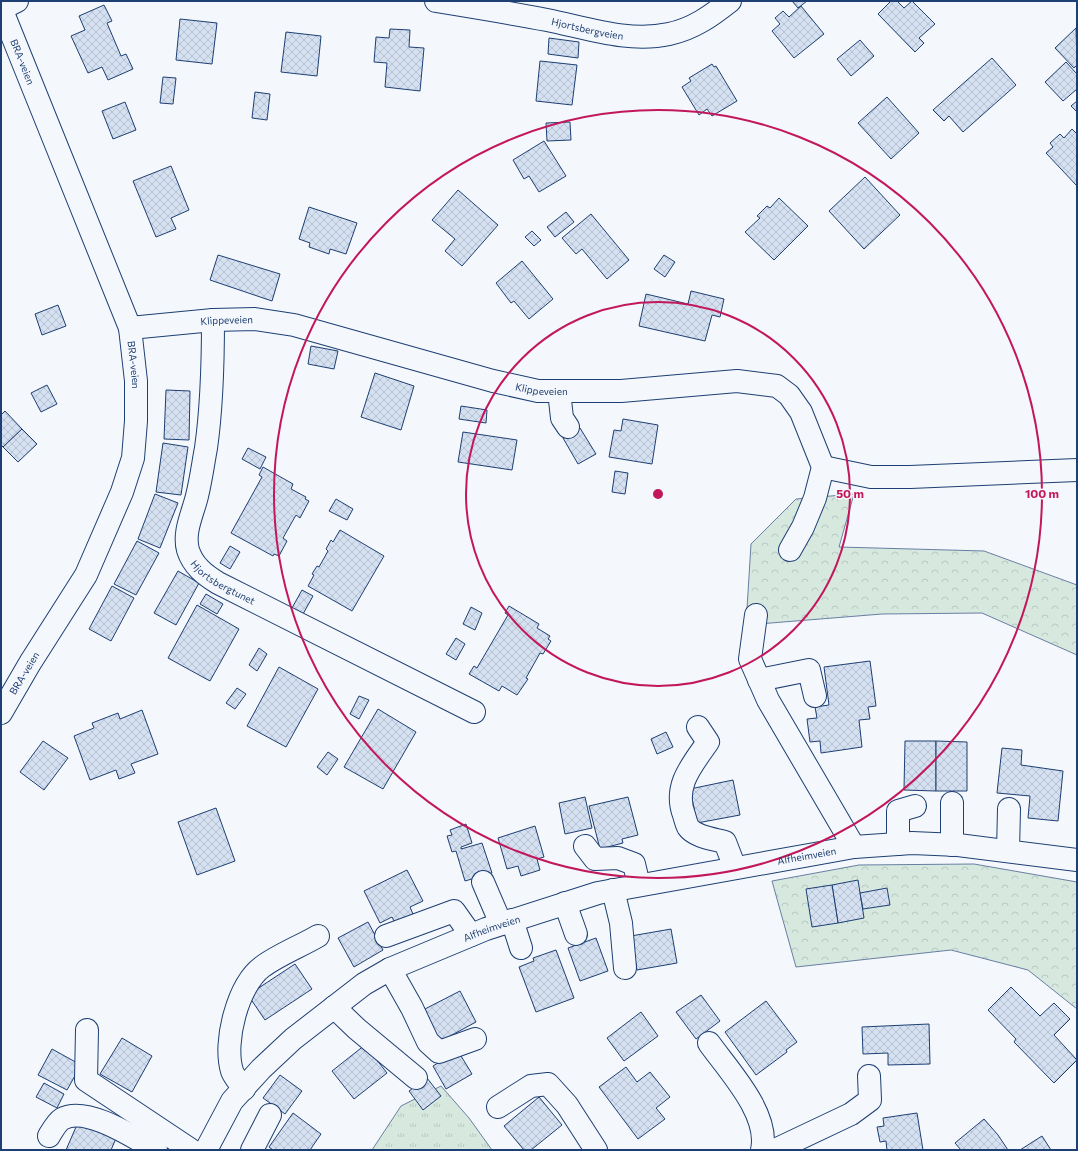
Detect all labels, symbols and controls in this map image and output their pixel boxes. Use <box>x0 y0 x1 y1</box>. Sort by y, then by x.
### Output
street label: Hjortsbergveien <box>550 15 624 42</box>
street label: BRA-veien <box>8 37 37 86</box>
street label: Klippeveien <box>200 313 253 327</box>
street label: BRA-veien <box>126 340 142 389</box>
street label: Klippeveien <box>514 380 568 397</box>
text: 50 m <box>836 486 864 500</box>
text: 100 m <box>1025 486 1059 500</box>
centre of rings <box>651 487 665 501</box>
street label: Hjortsbergtunet <box>188 558 257 607</box>
street label: BRA-veien <box>7 649 41 697</box>
street label: Alfheimveien <box>776 844 837 867</box>
street label: Alfheimveien <box>461 912 522 944</box>

